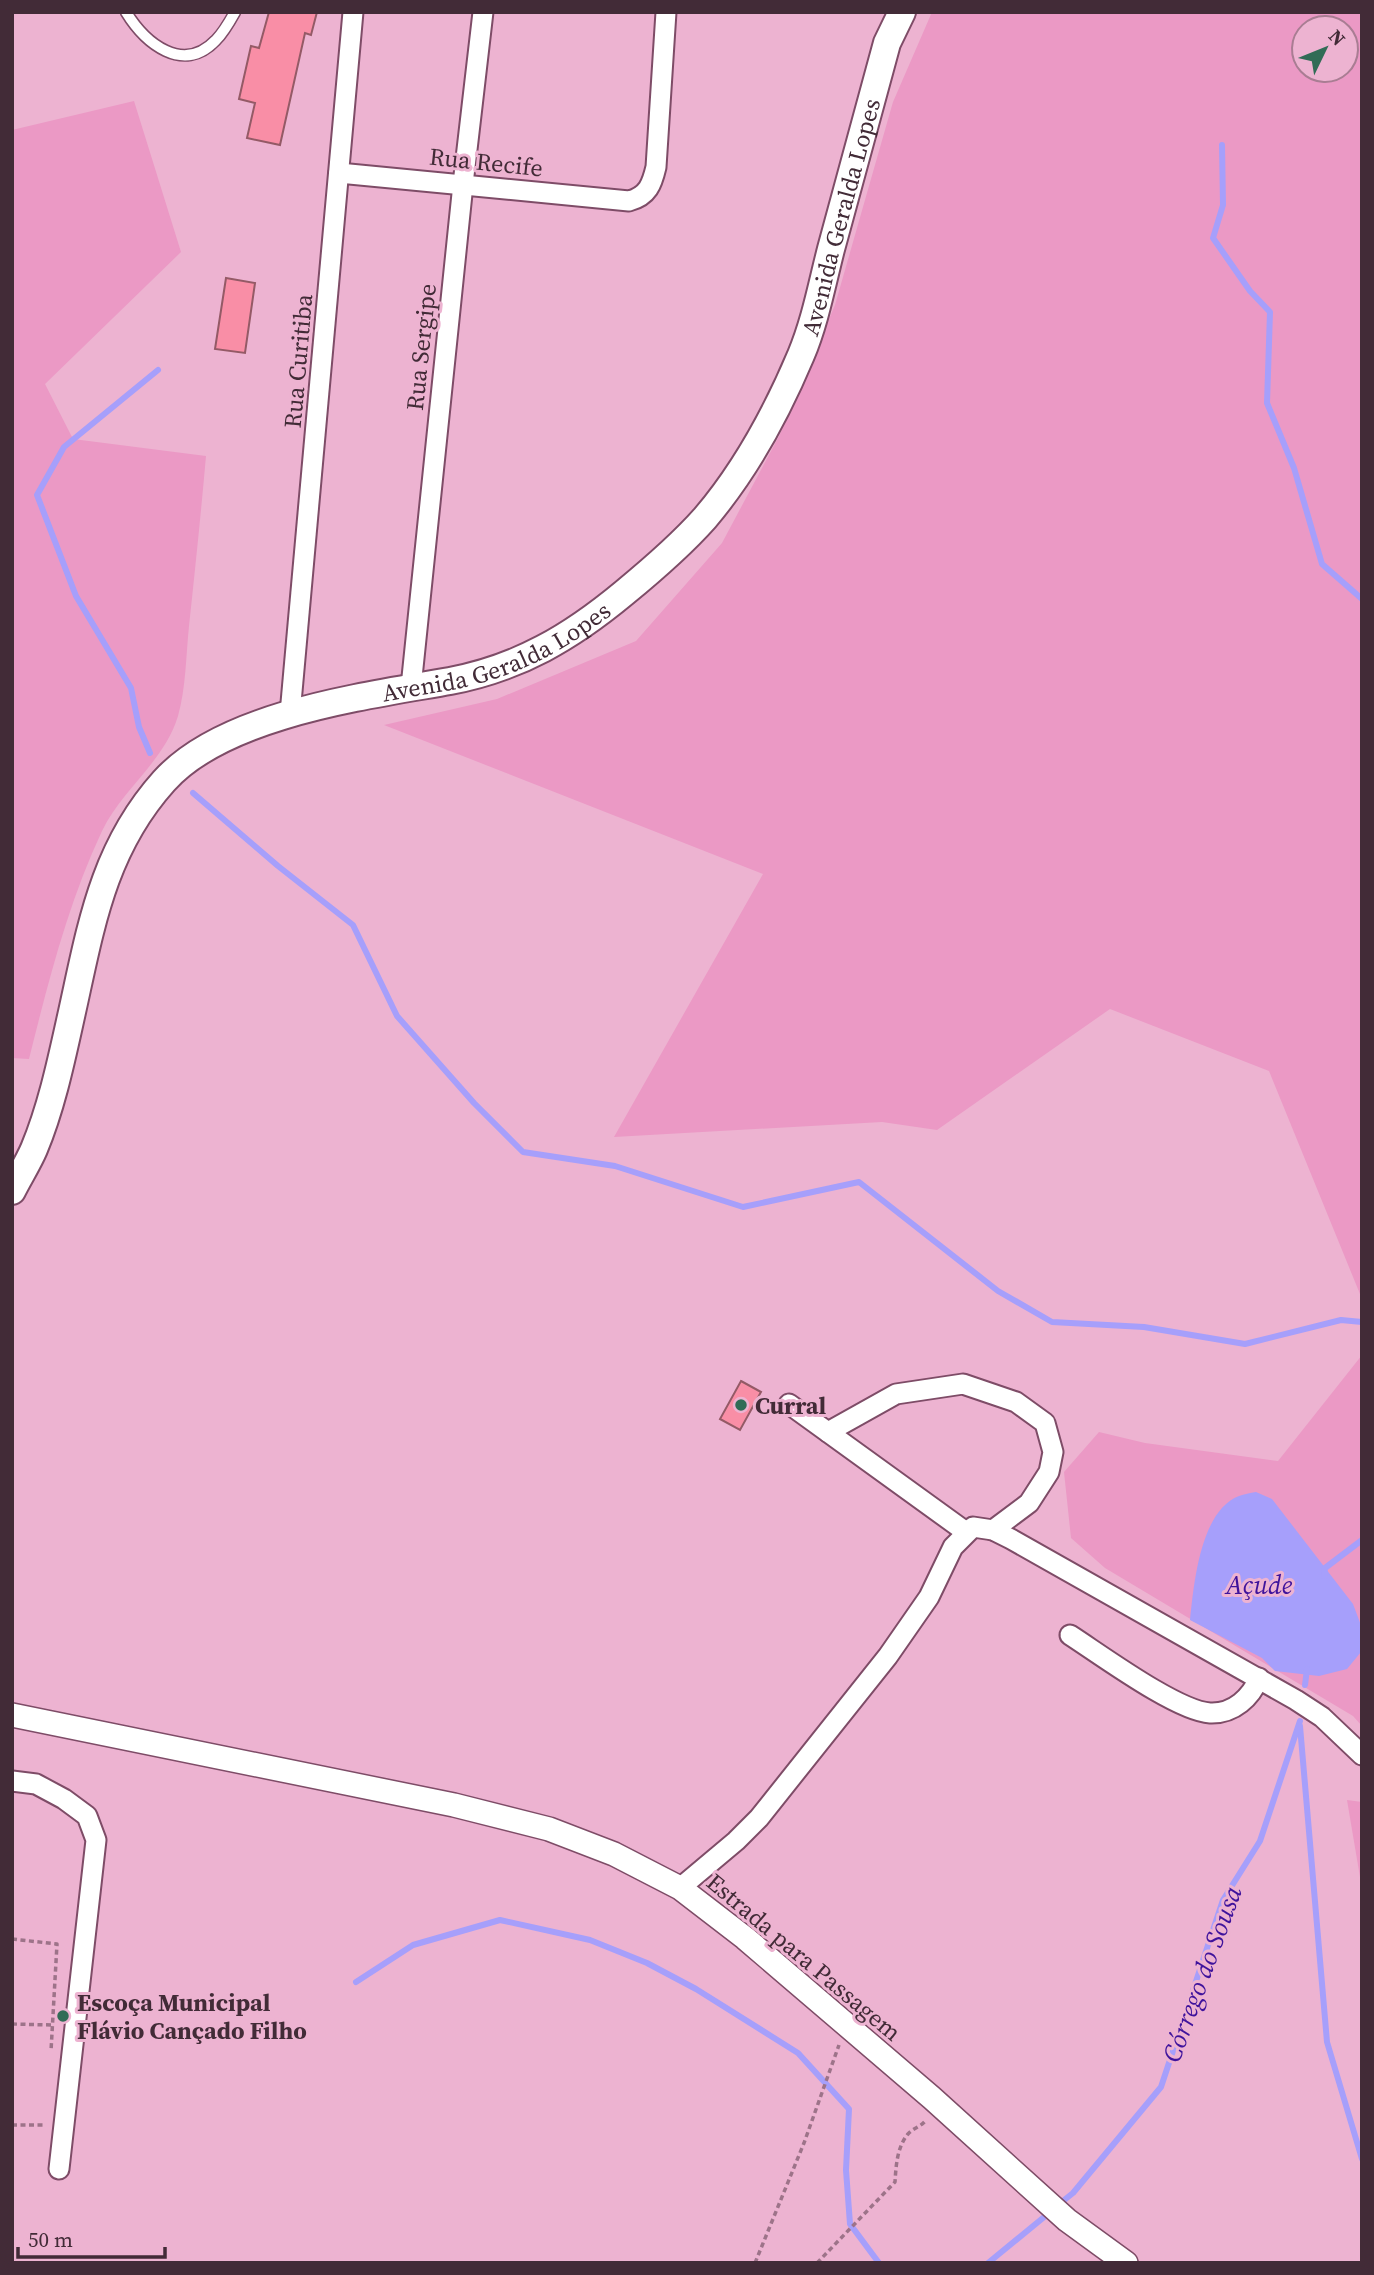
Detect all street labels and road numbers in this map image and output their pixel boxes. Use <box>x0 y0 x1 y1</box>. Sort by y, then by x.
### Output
street label: Avenida Geralda Lopes <box>793 95 888 340</box>
street label: Rua Recife <box>428 140 544 184</box>
street label: Rua Sergipe <box>398 282 444 412</box>
street label: Rua Curitiba <box>276 292 320 429</box>
street label: Avenida Geralda Lopes <box>379 594 617 709</box>
street label: Estrada para Passagem <box>700 1866 908 2048</box>

